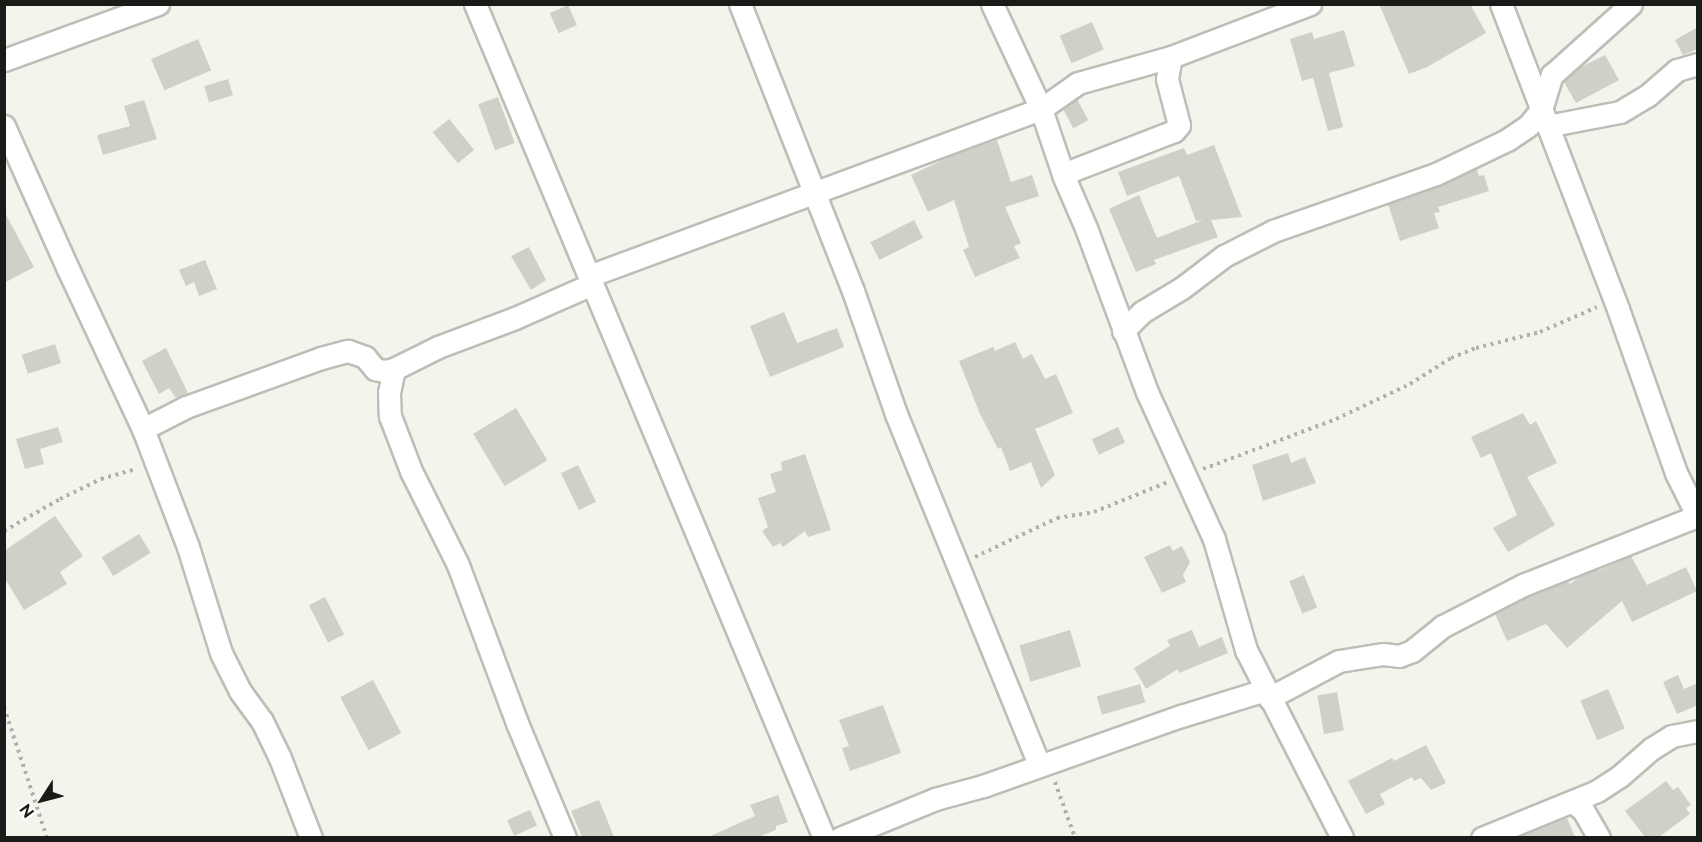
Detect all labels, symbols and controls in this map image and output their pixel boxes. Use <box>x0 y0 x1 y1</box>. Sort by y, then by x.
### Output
north arrow <box>12 770 72 830</box>
text: N <box>16 800 38 821</box>

